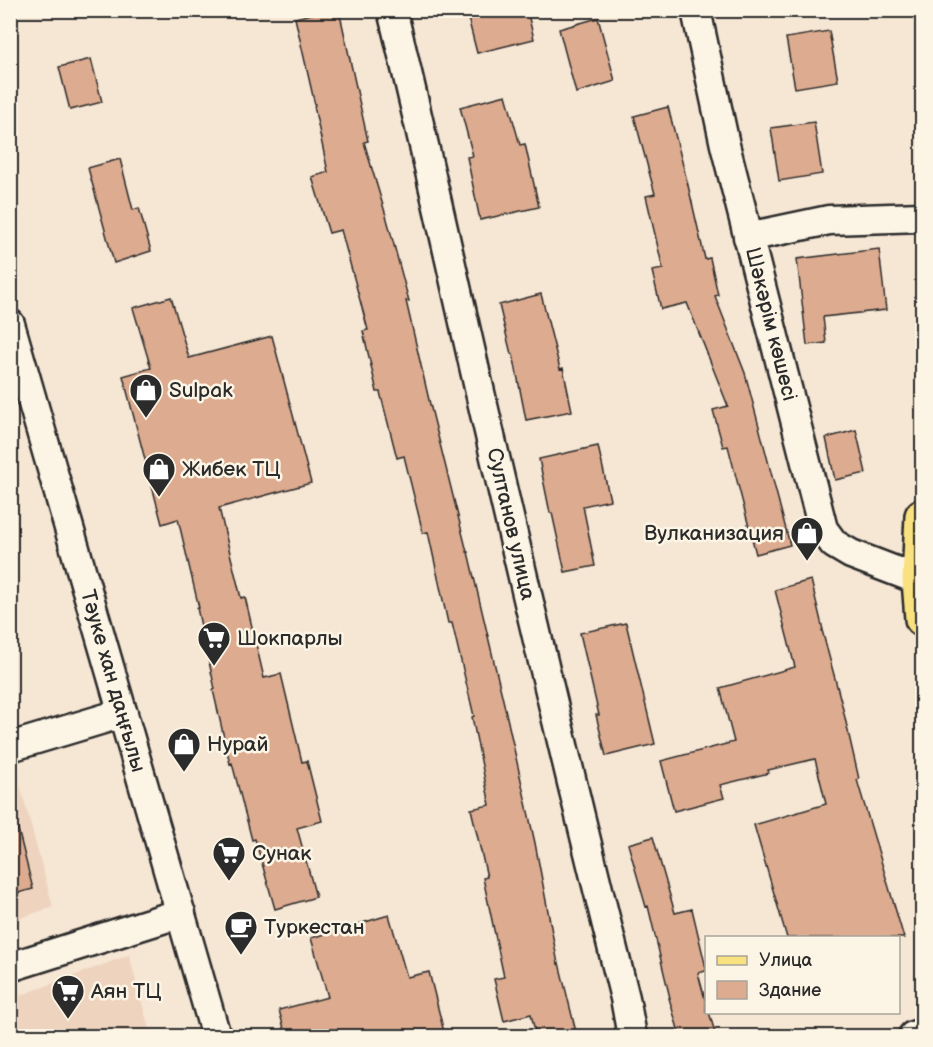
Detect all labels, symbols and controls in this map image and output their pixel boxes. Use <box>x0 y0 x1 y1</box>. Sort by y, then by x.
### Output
street label: Шәкәрім көшесі <box>740 245 802 403</box>
shop icon: Sulpak <box>128 372 164 419</box>
place label: Sulpak <box>169 378 233 403</box>
street label: Султанов улица <box>481 446 541 603</box>
shop icon: Жибек ТЦ <box>141 451 177 498</box>
place label: Жибек ТЦ <box>182 457 280 482</box>
shop icon: Вулканизация <box>789 515 825 562</box>
place label: Вулканизация <box>644 521 784 546</box>
street label: Тәуке хан даңғылы <box>75 587 151 775</box>
supermarket icon: Шокпарлы <box>196 620 232 667</box>
place label: Шокпарлы <box>237 626 343 651</box>
shop icon: Нурай <box>166 726 202 773</box>
place label: Нурай <box>207 732 269 757</box>
supermarket icon: Сунак <box>211 835 247 882</box>
place label: Сунак <box>252 841 311 866</box>
cafe icon: Туркестан <box>223 909 259 956</box>
place label: Туркестан <box>264 915 365 940</box>
legend <box>705 936 900 1014</box>
text: Улица <box>759 950 813 971</box>
supermarket icon: Аян ТЦ <box>50 973 86 1020</box>
place label: Аян ТЦ <box>90 979 161 1004</box>
text: Здание <box>759 980 821 1001</box>

